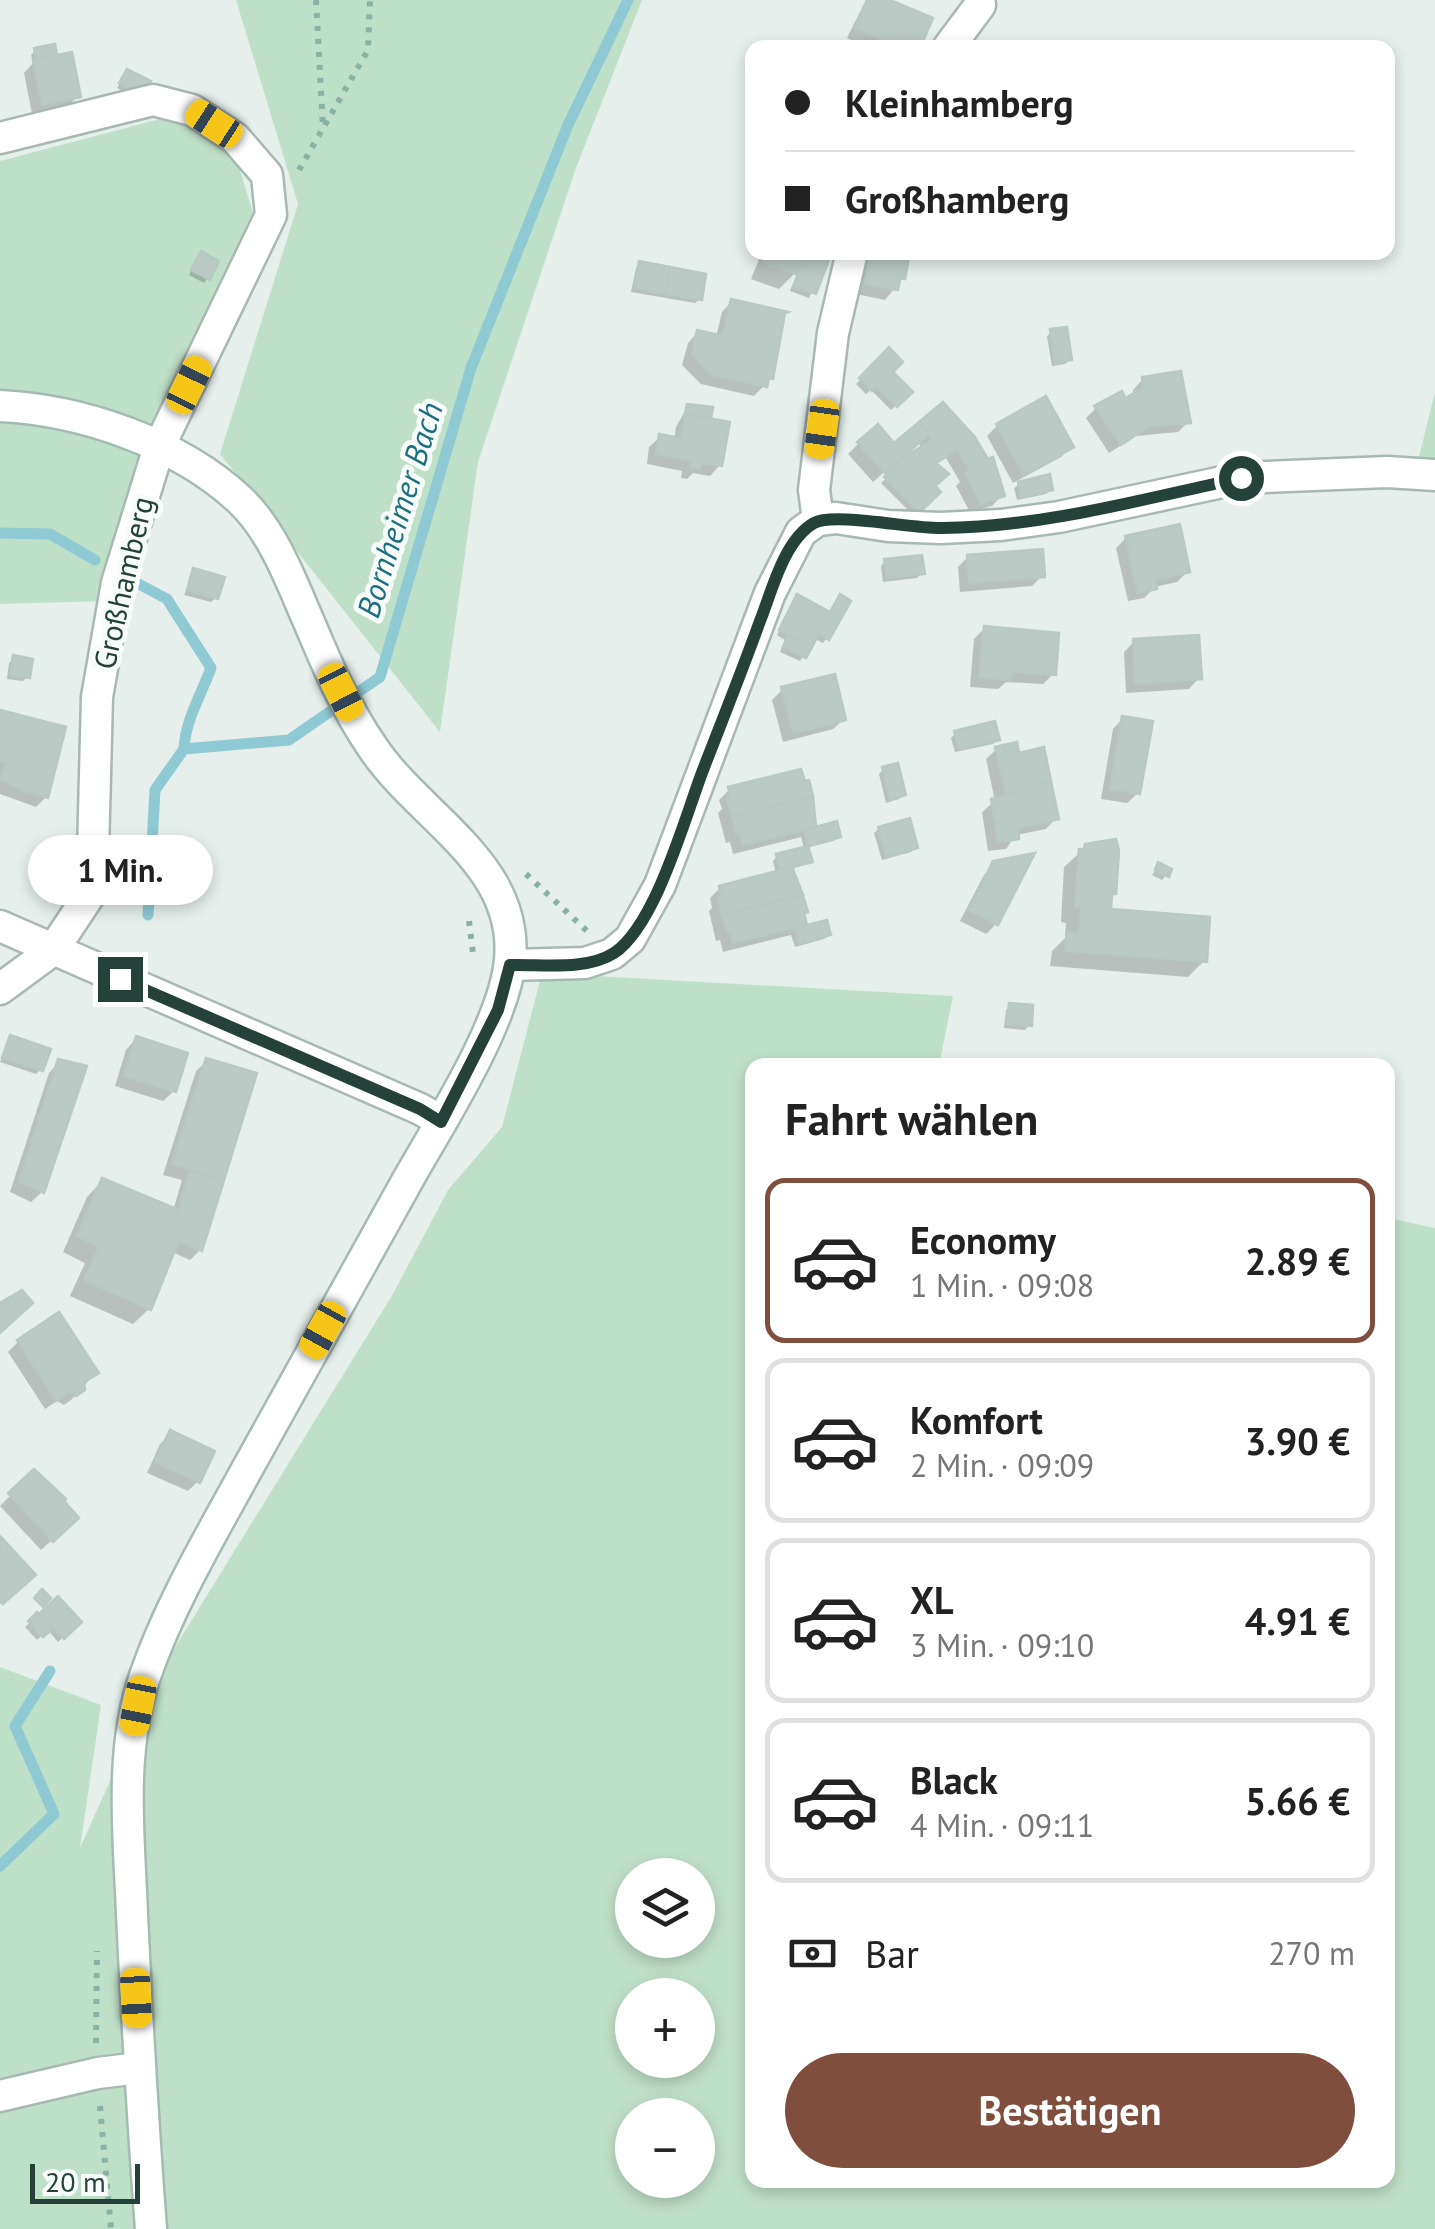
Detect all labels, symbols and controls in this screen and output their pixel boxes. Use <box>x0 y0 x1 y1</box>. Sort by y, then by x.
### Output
text: Kleinhamberg <box>845 78 1074 127</box>
car <box>181 95 247 153</box>
text: Großhamberg <box>845 174 1069 223</box>
car <box>162 351 216 419</box>
water label: Bornheimer Bach <box>346 397 452 622</box>
car <box>803 397 841 461</box>
route start <box>1219 456 1264 501</box>
street label: Großhamberg <box>84 493 161 673</box>
car <box>314 658 368 726</box>
callout: 1 Min. <box>28 834 212 904</box>
text: 1 Min. <box>78 849 163 891</box>
route end <box>98 957 143 1002</box>
text: Fahrt wählen <box>785 1089 1038 1147</box>
text: Economy <box>910 1215 1056 1264</box>
icon: car <box>790 1216 880 1306</box>
text: 2.89 € <box>1245 1236 1350 1285</box>
text: 1 Min. · 09:08 <box>910 1264 1094 1306</box>
car <box>295 1296 351 1364</box>
text: Komfort <box>910 1395 1043 1444</box>
icon: car <box>790 1396 880 1486</box>
text: 3.90 € <box>1245 1416 1350 1465</box>
text: 2 Min. · 09:09 <box>910 1444 1094 1486</box>
text: XL <box>910 1575 954 1624</box>
icon: car <box>790 1576 880 1666</box>
text: 4.91 € <box>1245 1596 1350 1645</box>
text: 3 Min. · 09:10 <box>910 1624 1094 1666</box>
car <box>118 1674 158 1738</box>
text: Black <box>910 1755 998 1804</box>
icon: car <box>790 1756 880 1846</box>
text: 5.66 € <box>1245 1776 1350 1825</box>
text: 4 Min. · 09:11 <box>910 1804 1094 1846</box>
map controls <box>615 1858 715 2198</box>
button: layers <box>615 1858 715 1958</box>
icon: cash <box>785 1926 840 1981</box>
text: Bar <box>865 1929 919 1978</box>
text: 270 m <box>1268 1932 1355 1974</box>
car <box>119 1967 153 2029</box>
button: + <box>615 1978 715 2078</box>
button: Bestätigen <box>785 2053 1355 2168</box>
button: − <box>615 2098 715 2198</box>
scale bar <box>30 2159 140 2204</box>
text: 20 m <box>45 2163 106 2200</box>

